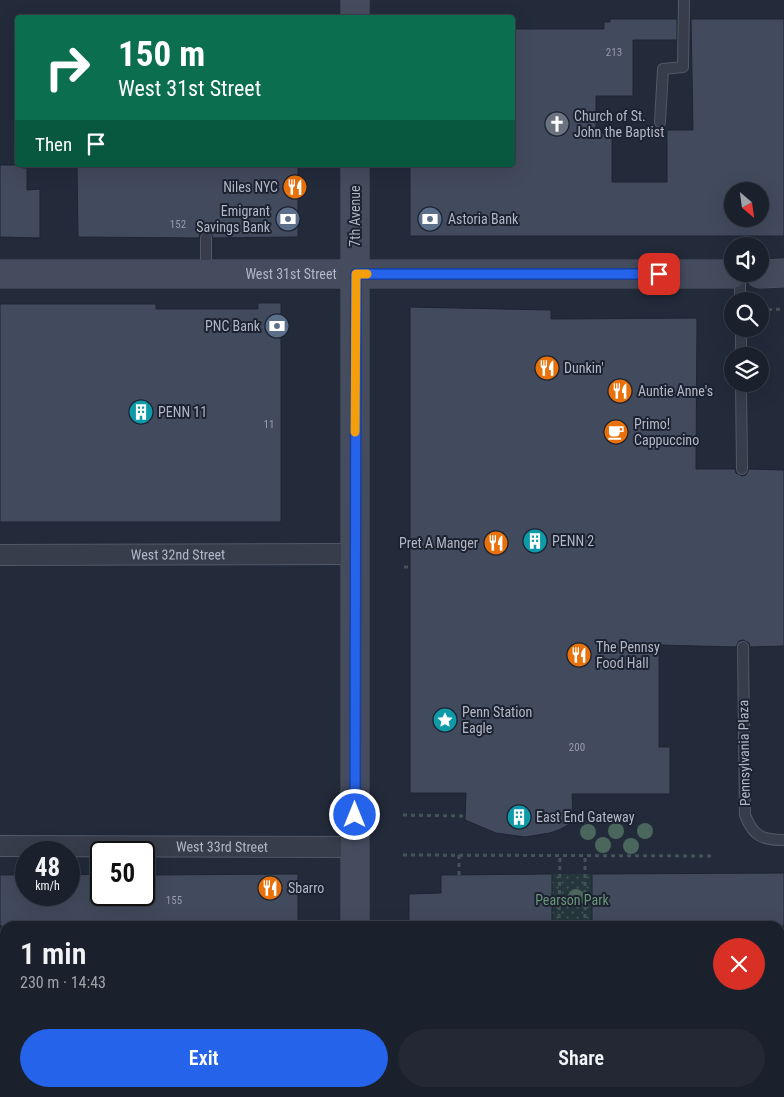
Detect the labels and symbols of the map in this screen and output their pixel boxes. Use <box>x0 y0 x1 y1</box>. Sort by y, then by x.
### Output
house number: 213 <box>606 46 622 59</box>
place label: Church of St. John the Baptist <box>574 108 664 140</box>
church icon: Church of St. John the Baptist <box>544 111 570 137</box>
restaurant icon: Niles NYC <box>282 174 308 200</box>
place label: Niles NYC <box>223 179 278 195</box>
north arrow <box>724 182 769 228</box>
street label: 7th Avenue <box>347 185 363 247</box>
place label: Emigrant Savings Bank <box>196 203 271 235</box>
bank icon: Emigrant Savings Bank <box>275 206 301 232</box>
bank icon: Astoria Bank <box>417 206 443 232</box>
place label: Astoria Bank <box>448 211 519 227</box>
house number: 152 <box>170 218 186 231</box>
pin <box>638 253 680 295</box>
street label: West 31st Street <box>245 266 337 282</box>
bank icon: PNC Bank <box>264 313 290 339</box>
place label: PNC Bank <box>205 318 261 334</box>
restaurant icon: Dunkin' <box>534 355 560 381</box>
place label: Dunkin' <box>564 360 604 376</box>
restaurant icon: Auntie Anne's <box>607 378 633 404</box>
place label: Auntie Anne's <box>638 383 713 399</box>
building icon: PENN 11 <box>128 399 154 425</box>
place label: PENN 11 <box>158 404 207 420</box>
place label: Primo! Cappuccino <box>634 416 699 448</box>
house number: 11 <box>264 418 274 431</box>
cafe icon: Primo! Cappuccino <box>603 419 629 445</box>
building icon: PENN 2 <box>522 528 548 554</box>
restaurant icon: Pret A Manger <box>483 530 509 556</box>
place label: PENN 2 <box>552 533 594 549</box>
place label: Pret A Manger <box>399 535 478 551</box>
street label: West 32nd Street <box>131 546 225 563</box>
place label: The Pennsy Food Hall <box>596 639 660 671</box>
restaurant icon: The Pennsy Food Hall <box>566 642 592 668</box>
street label: Pennsylvania Plaza <box>735 700 753 806</box>
place label: Penn Station Eagle <box>462 704 532 736</box>
place icon: Penn Station Eagle <box>432 707 458 733</box>
house number: 200 <box>569 741 585 754</box>
position arrow <box>328 788 380 840</box>
building icon: East End Gateway <box>506 804 532 830</box>
place label: East End Gateway <box>536 809 635 825</box>
street label: West 33rd Street <box>176 838 268 855</box>
speed limit sign: 50 <box>90 841 155 906</box>
restaurant icon: Sbarro <box>257 875 283 901</box>
place label: Sbarro <box>288 880 324 896</box>
park label: Pearson Park <box>535 892 609 908</box>
house number: 155 <box>166 894 182 907</box>

